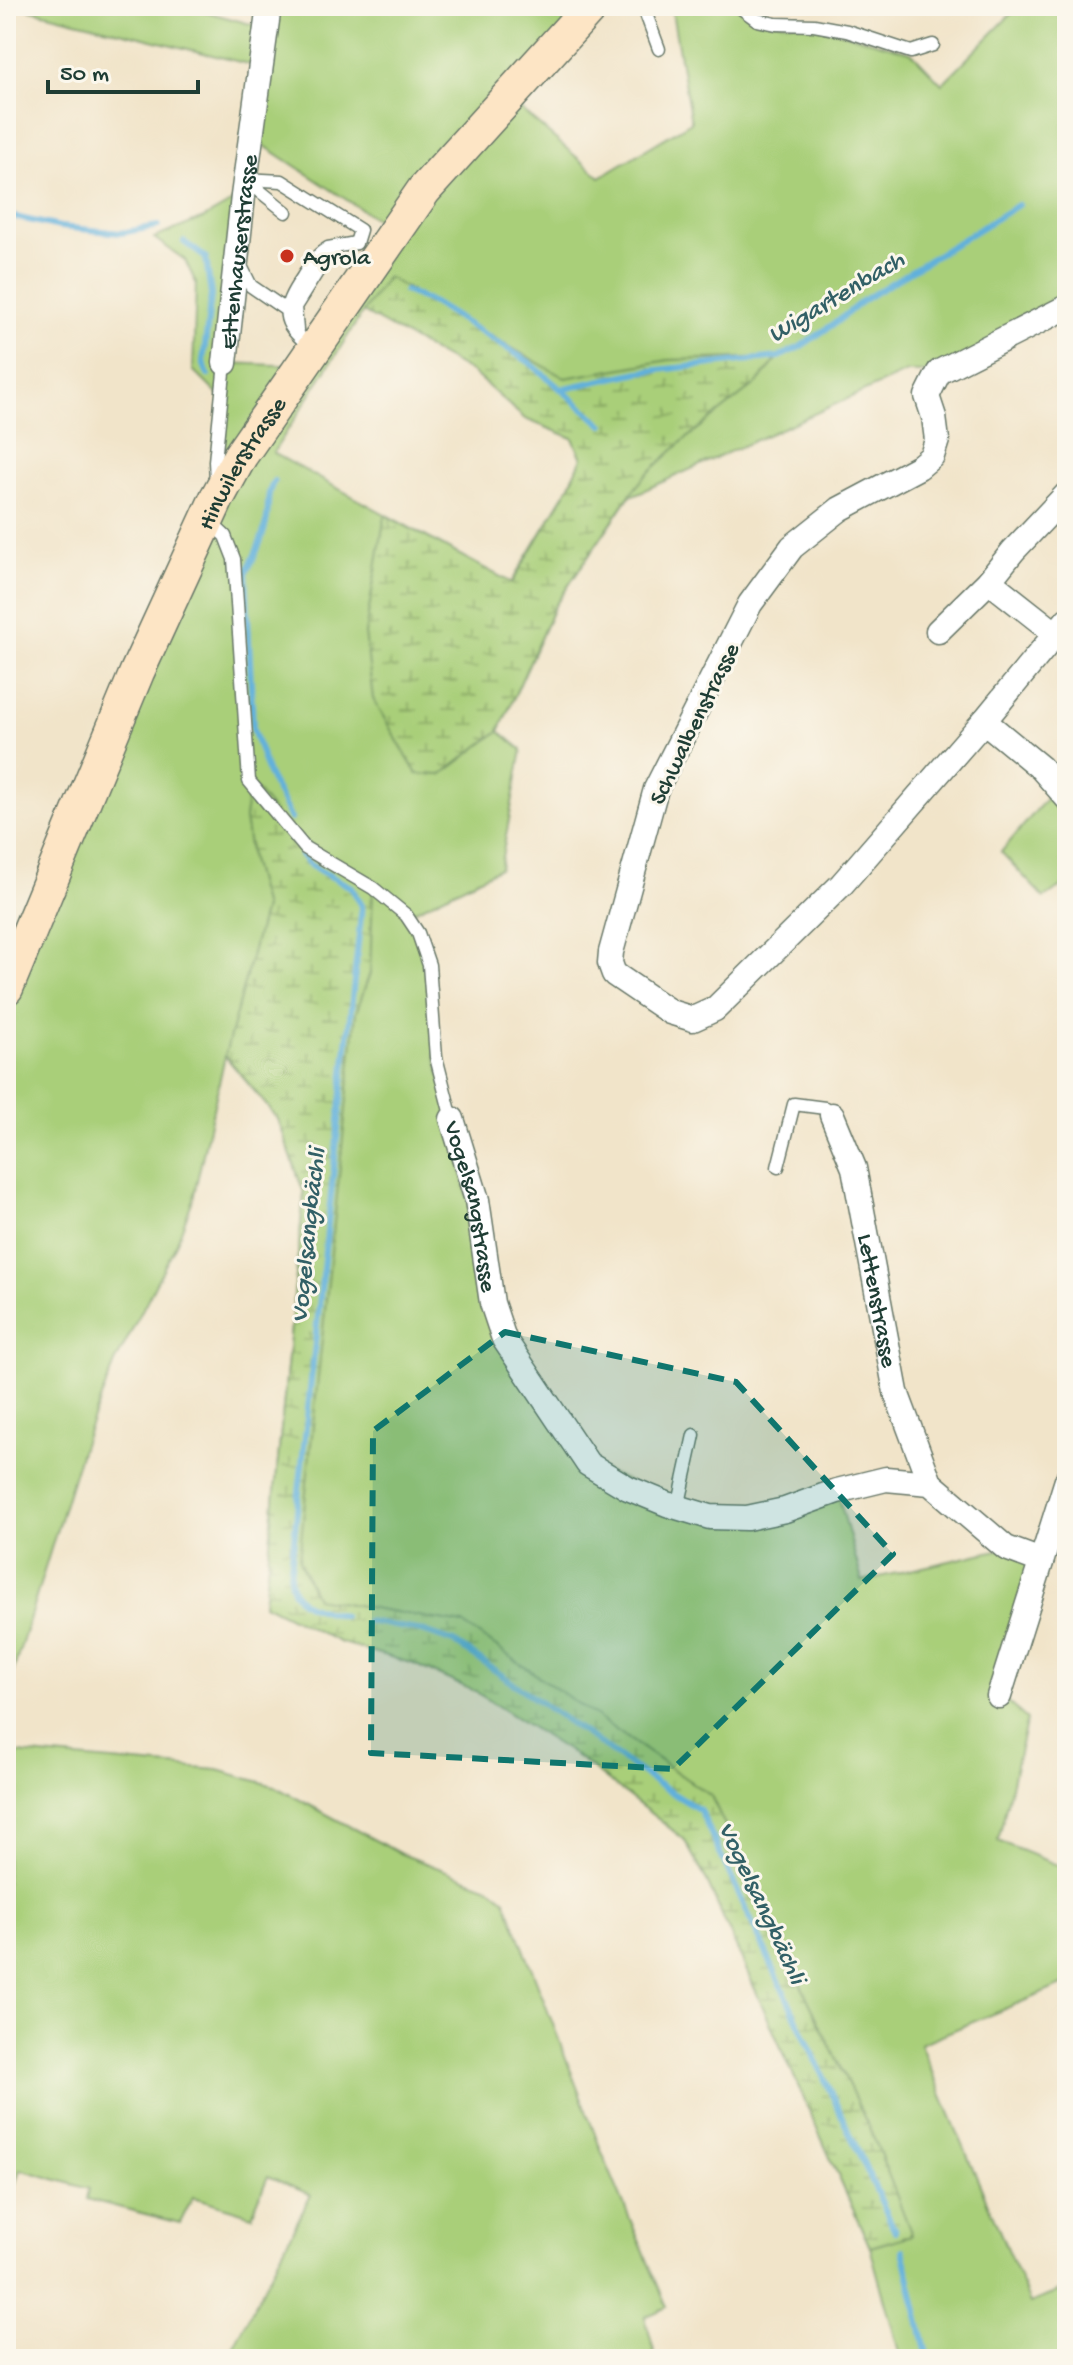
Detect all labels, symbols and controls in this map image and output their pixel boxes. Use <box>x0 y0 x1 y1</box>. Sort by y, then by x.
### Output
scale bar <box>48 44 198 94</box>
text: 50 m <box>60 61 109 90</box>
street label: Ettenhauserstrasse <box>216 152 267 351</box>
place label: Agrola <box>303 245 371 274</box>
water label: Wigartenbach <box>764 246 912 352</box>
marker: Agrola <box>278 247 296 265</box>
street label: Hinwilerstrasse <box>193 392 295 536</box>
street label: Schwalbenstrasse <box>644 638 748 810</box>
street label: Vogelsangstrasse <box>435 1117 501 1295</box>
water label: Vogelsangbächli <box>286 1143 335 1324</box>
street label: Lettenstrasse <box>849 1232 902 1371</box>
water label: Vogelsangbächli <box>709 1818 812 1993</box>

